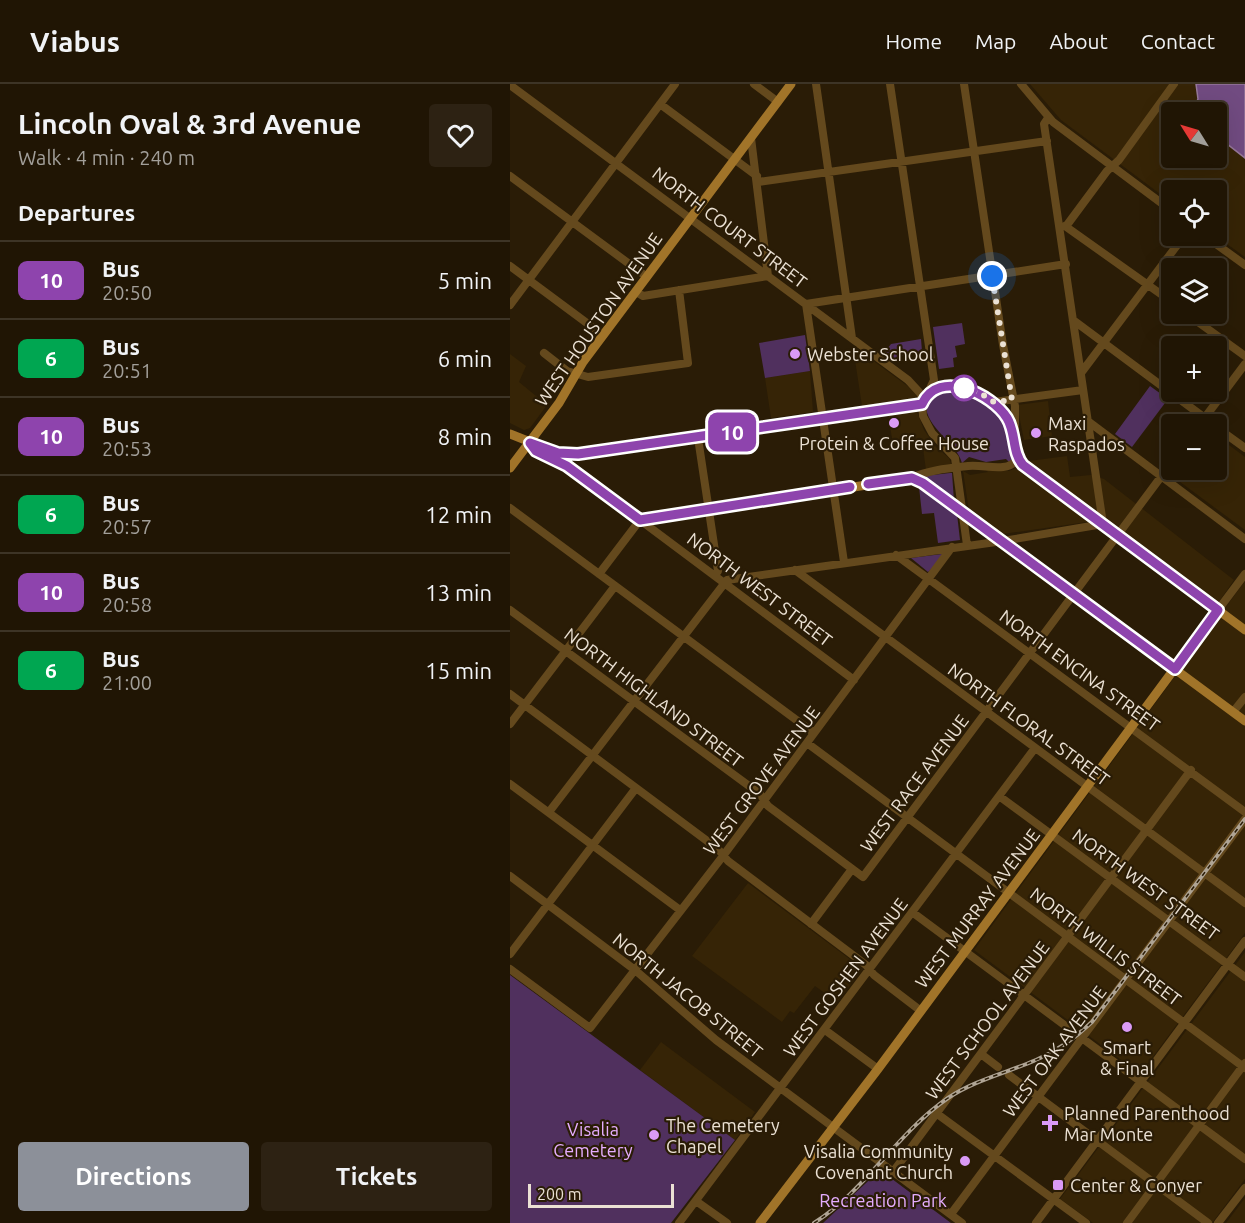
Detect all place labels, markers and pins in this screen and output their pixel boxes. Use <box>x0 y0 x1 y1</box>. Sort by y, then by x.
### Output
place label: Webster School <box>807 344 934 364</box>
marker: Webster School <box>788 347 802 361</box>
unlabelled marker <box>951 375 977 401</box>
place label: Maxi Raspados <box>1048 413 1125 454</box>
marker: Protein & Coffee House <box>887 416 901 430</box>
marker: Maxi Raspados <box>1029 426 1043 440</box>
place label: Protein & Coffee House <box>799 433 989 453</box>
marker: Smart & Final <box>1120 1020 1134 1034</box>
place label: Smart & Final <box>1100 1037 1154 1078</box>
place label: Planned Parenthood Mar Monte <box>1064 1103 1230 1144</box>
marker: Planned Parenthood Mar Monte <box>1041 1114 1059 1132</box>
place label: The Cemetery Chapel <box>666 1115 780 1156</box>
marker: The Cemetery Chapel <box>647 1128 661 1142</box>
place label: Visalia Community Covenant Church <box>804 1141 953 1182</box>
marker: Visalia Community Covenant Church <box>958 1154 972 1168</box>
place label: Center & Conyer <box>1070 1175 1202 1195</box>
marker: Center & Conyer <box>1051 1178 1065 1192</box>

